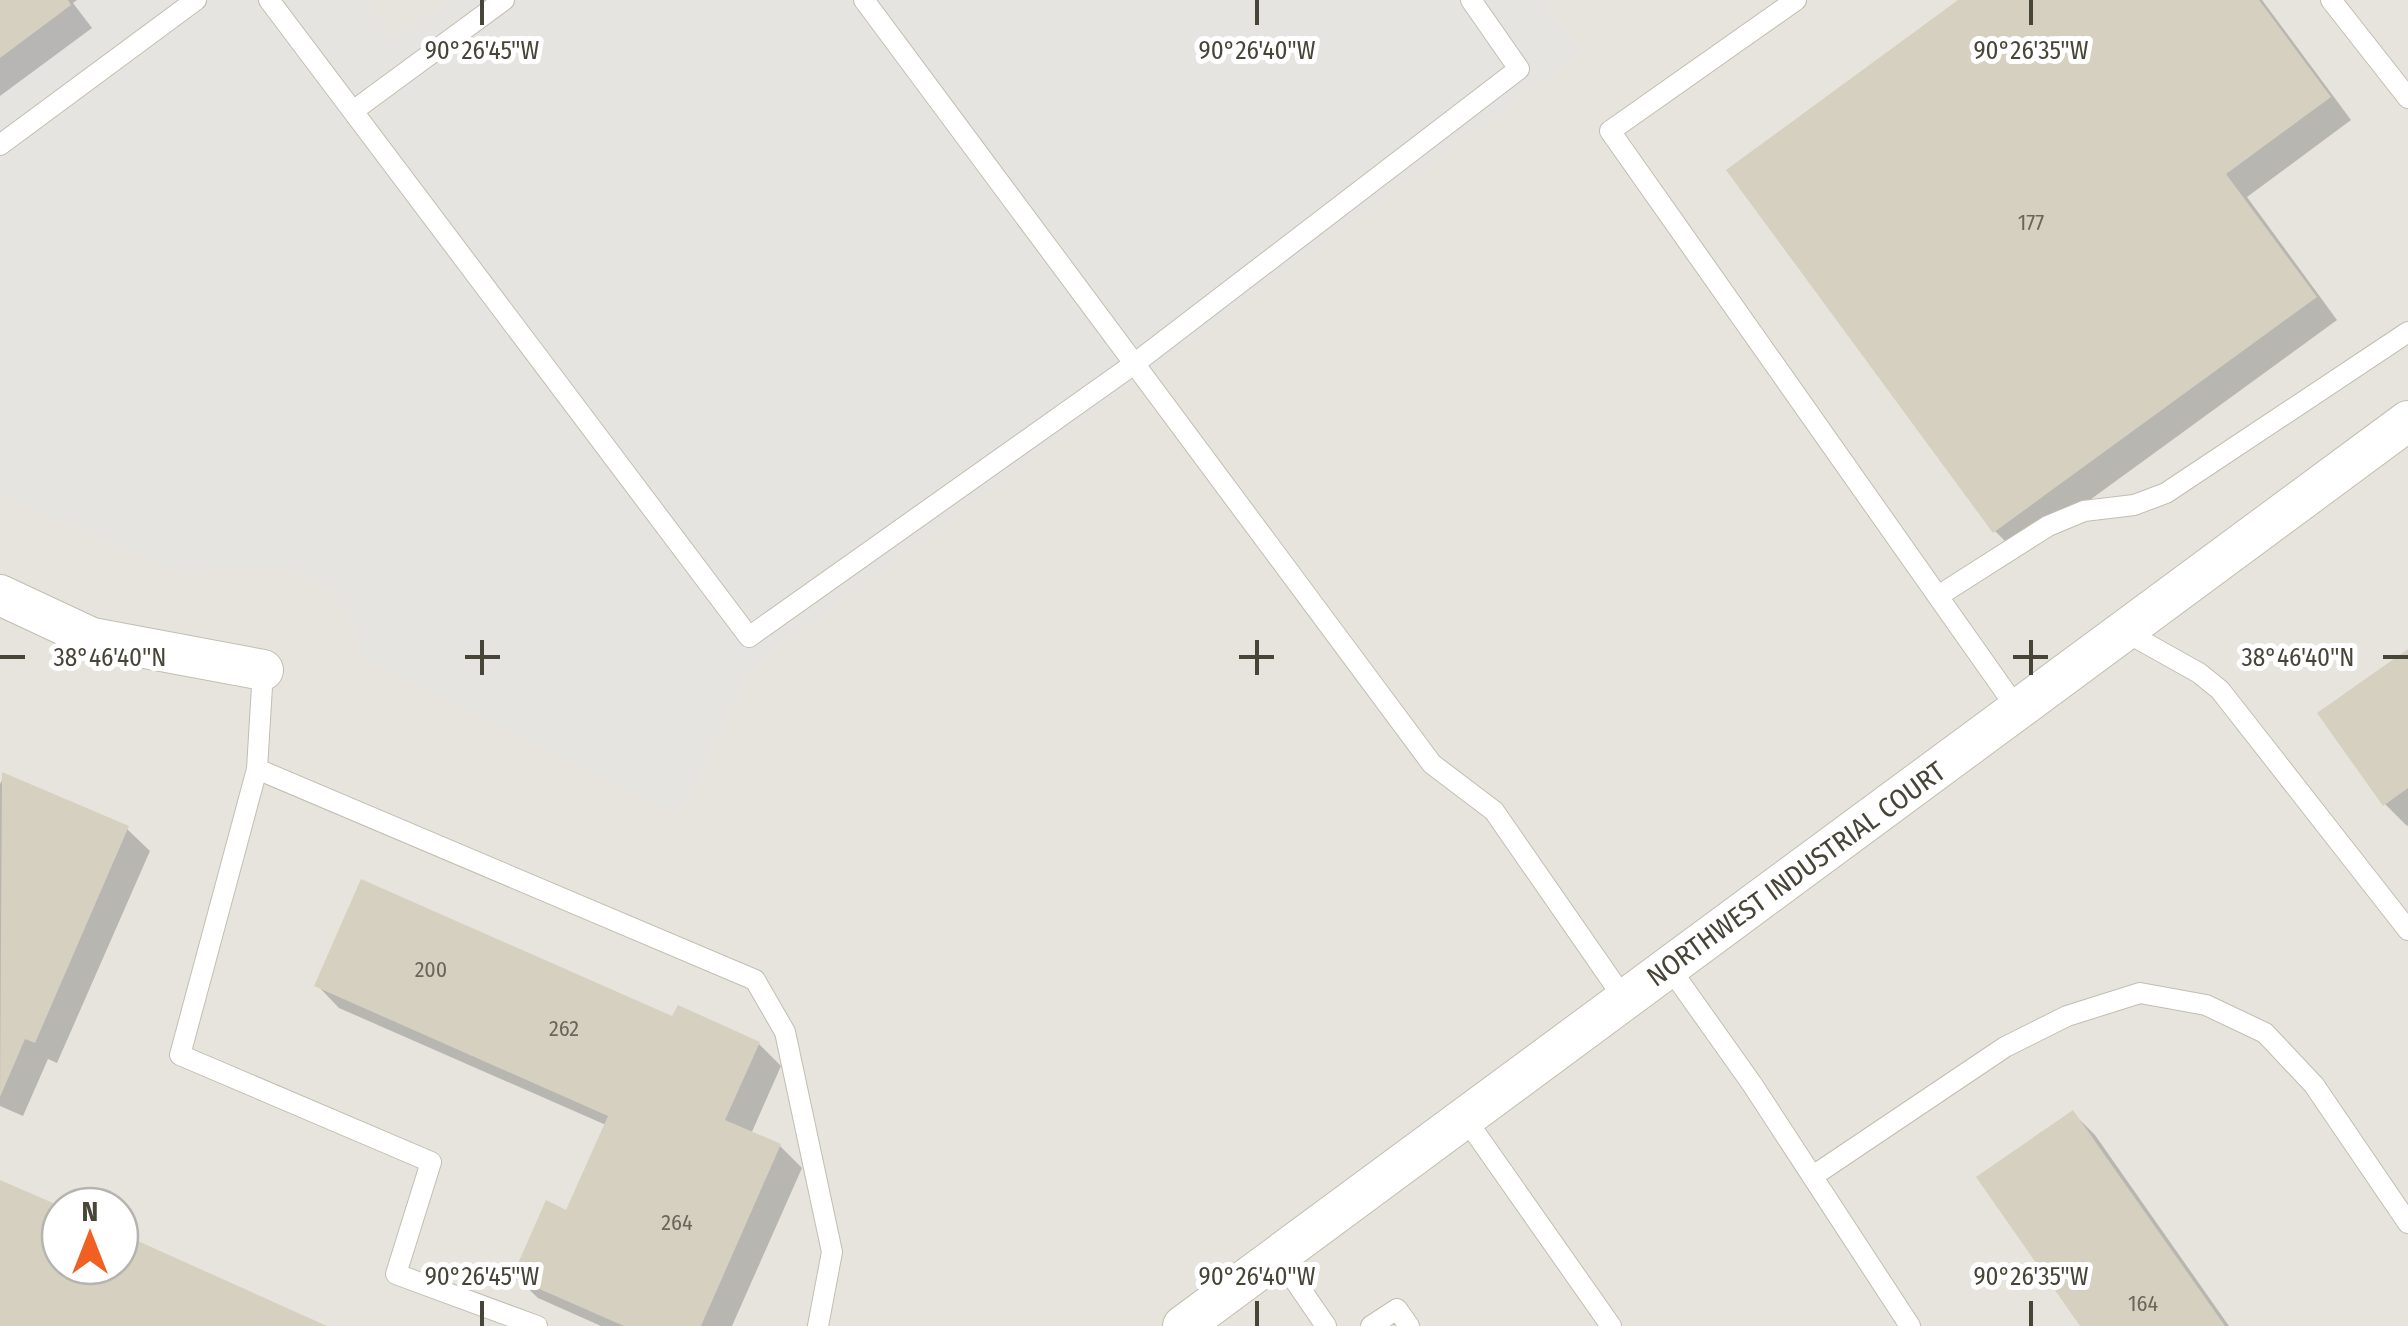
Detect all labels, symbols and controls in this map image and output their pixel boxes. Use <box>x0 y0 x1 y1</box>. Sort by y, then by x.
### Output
text: 90°26'45"W <box>425 36 540 66</box>
text: 90°26'40"W <box>1199 36 1316 66</box>
text: 90°26'35"W <box>1973 36 2089 66</box>
house number: 177 <box>2018 209 2044 236</box>
text: 38°46'40"N <box>53 643 167 673</box>
text: 38°46'40"N <box>2241 643 2355 673</box>
street label: NORTHWEST INDUSTRIAL COURT <box>1640 755 1952 993</box>
house number: 200 <box>415 956 447 983</box>
house number: 262 <box>549 1015 579 1042</box>
north arrow <box>40 1186 140 1286</box>
text: N <box>82 1195 98 1228</box>
house number: 264 <box>661 1209 693 1236</box>
text: 90°26'45"W <box>425 1262 540 1292</box>
text: 90°26'40"W <box>1199 1262 1316 1292</box>
text: 90°26'35"W <box>1973 1262 2089 1292</box>
house number: 164 <box>2128 1290 2158 1317</box>

